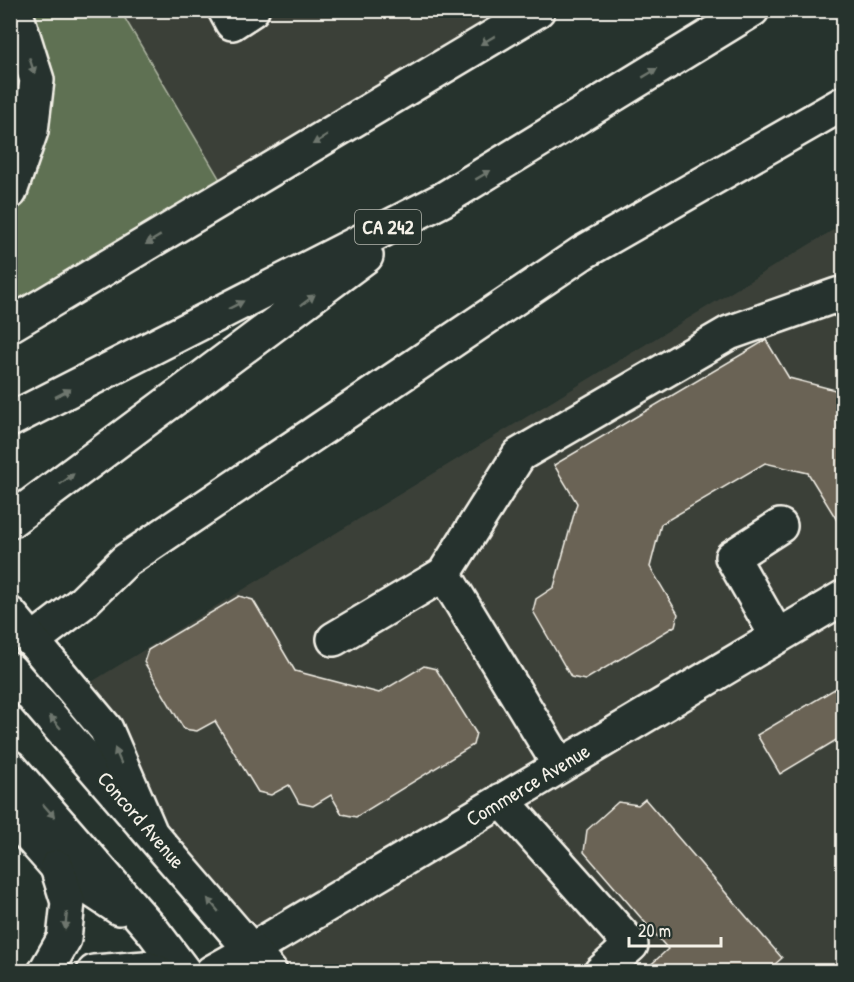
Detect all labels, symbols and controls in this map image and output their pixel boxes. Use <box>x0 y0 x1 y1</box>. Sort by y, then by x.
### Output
one-way arrow <box>480 35 496 46</box>
one-way arrow <box>28 57 38 75</box>
one-way arrow <box>642 68 658 79</box>
one-way arrow <box>312 135 328 146</box>
one-way arrow <box>475 169 491 180</box>
road number: CA 242 <box>355 210 421 244</box>
one-way arrow <box>144 235 161 245</box>
one-way arrow <box>300 294 315 306</box>
one-way arrow <box>228 300 245 309</box>
one-way arrow <box>54 388 71 398</box>
one-way arrow <box>58 473 74 485</box>
one-way arrow <box>49 715 62 730</box>
street label: Commerce Avenue <box>460 736 595 833</box>
one-way arrow <box>112 747 122 765</box>
street label: Concord Avenue <box>91 765 192 875</box>
one-way arrow <box>42 803 55 818</box>
one-way arrow <box>207 898 220 913</box>
scale bar <box>629 910 720 948</box>
one-way arrow <box>61 911 71 930</box>
text: 20 m <box>638 918 671 943</box>

